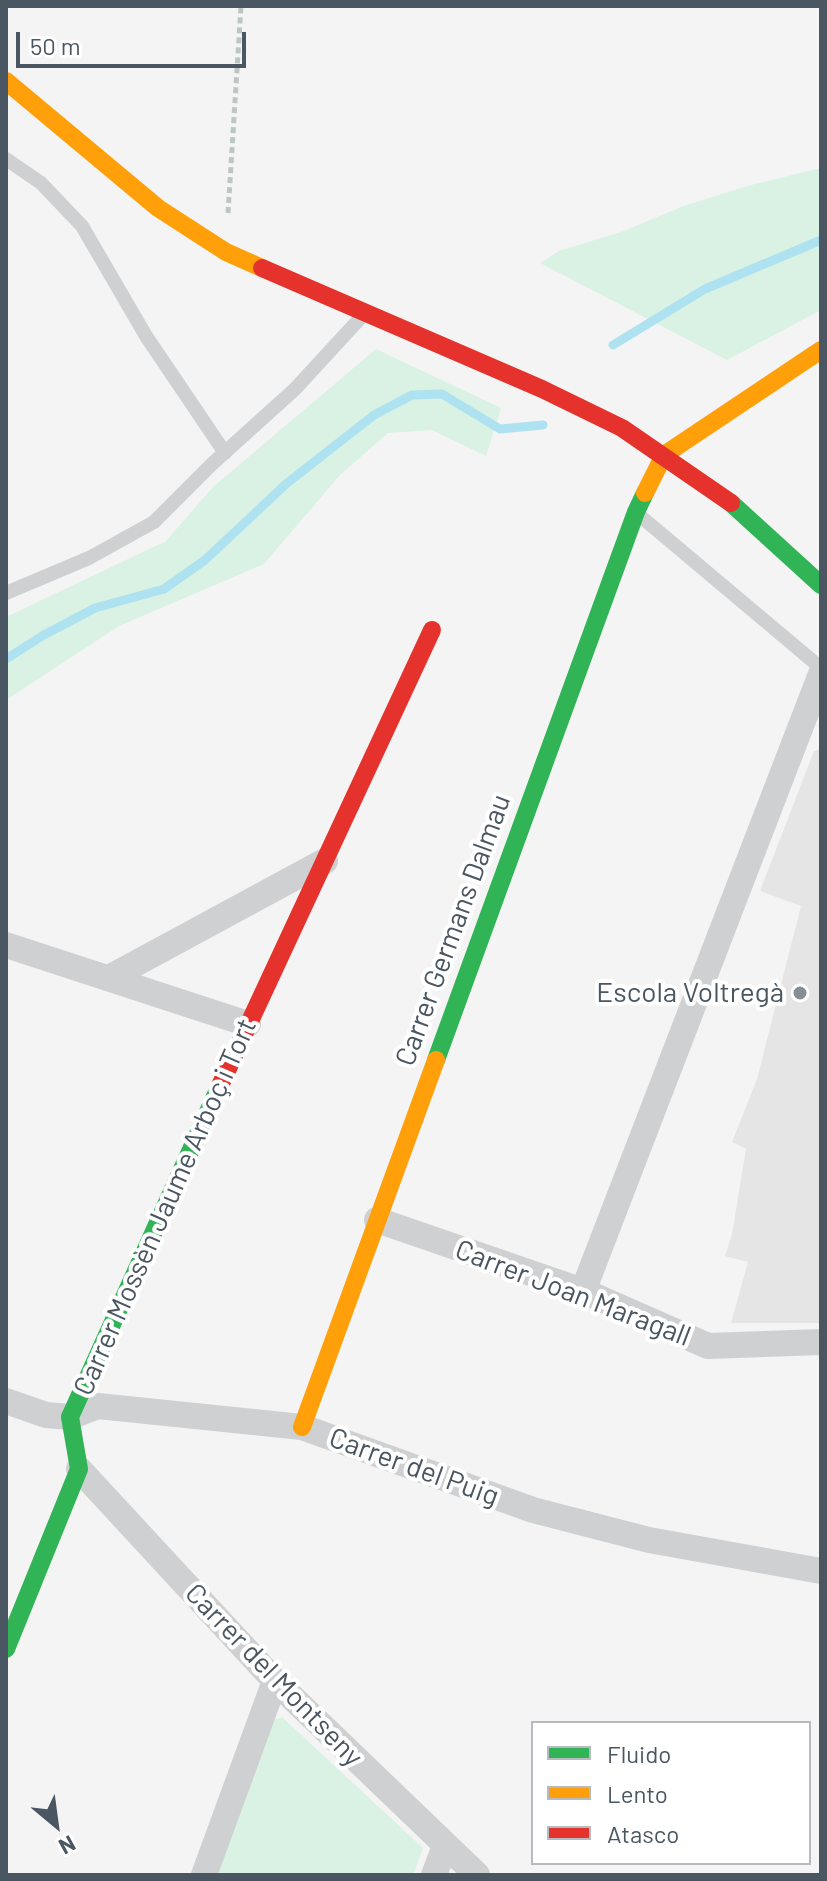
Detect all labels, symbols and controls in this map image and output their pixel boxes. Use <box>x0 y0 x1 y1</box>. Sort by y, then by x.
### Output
scale bar <box>20 16 250 66</box>
text: 50 m <box>30 31 81 60</box>
street label: Carrer Germans Dalmau <box>388 790 518 1070</box>
place label: Escola Voltregà <box>596 976 784 1010</box>
marker: Escola Voltregà <box>791 984 809 1002</box>
street label: Carrer Mossèn Jaume Arboç i Tort <box>66 1013 264 1401</box>
street label: Carrer Joan Maragall <box>451 1233 695 1353</box>
street label: Carrer del Puig <box>325 1421 503 1513</box>
street label: Carrer del Montseny <box>178 1577 370 1773</box>
legend <box>531 1721 811 1865</box>
text: Fluido <box>607 1739 671 1768</box>
text: Lento <box>607 1779 668 1808</box>
north arrow <box>16 1785 96 1865</box>
text: Atasco <box>607 1819 679 1848</box>
text: N <box>55 1831 80 1861</box>

